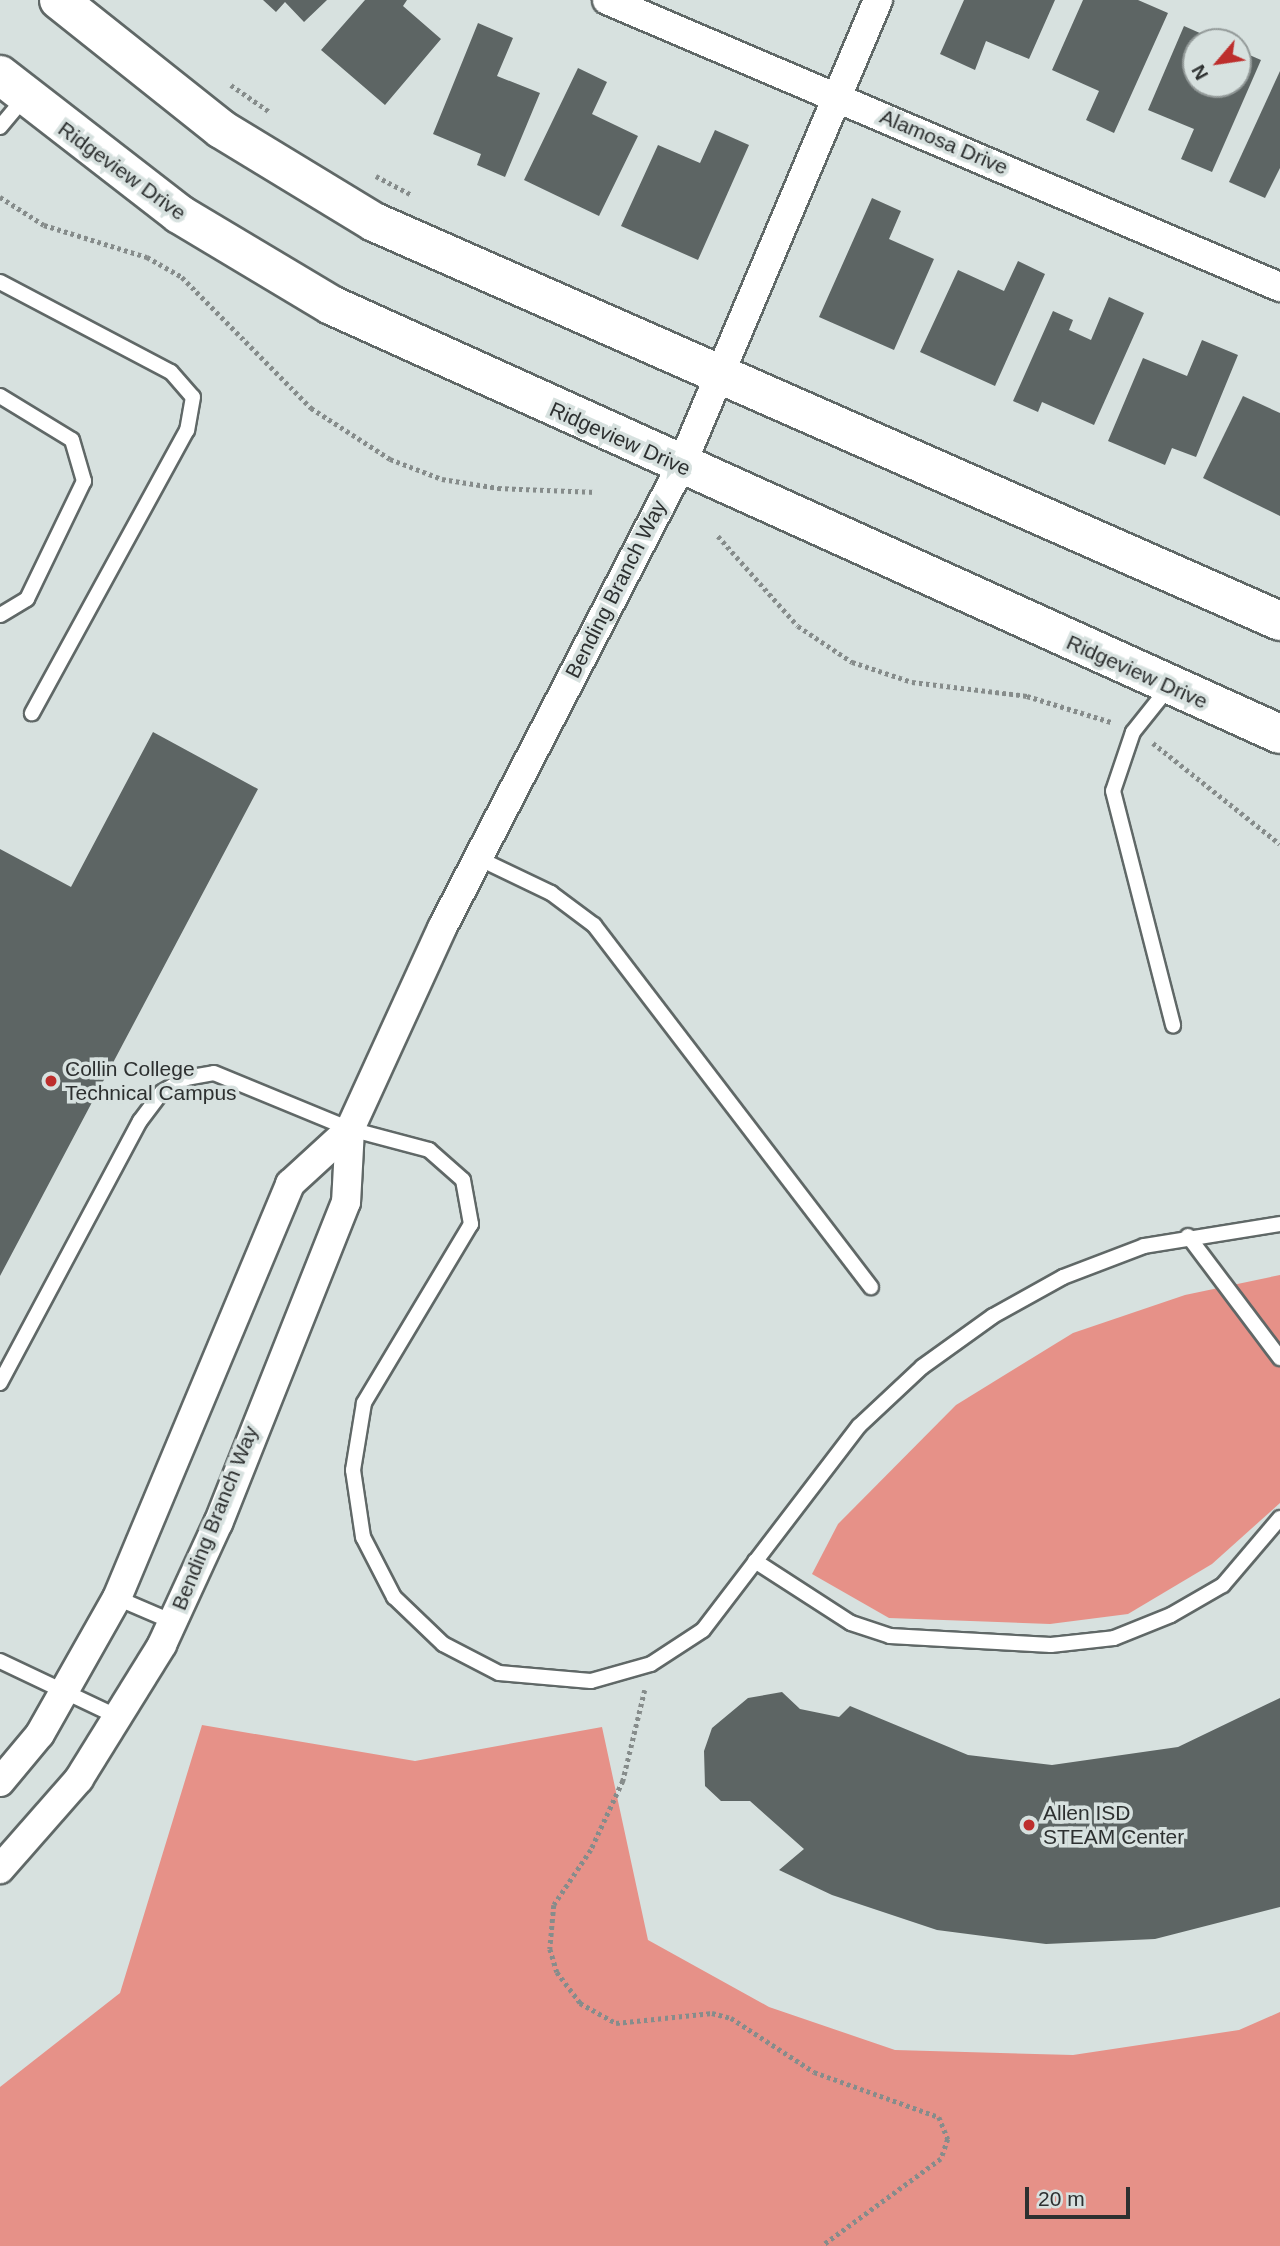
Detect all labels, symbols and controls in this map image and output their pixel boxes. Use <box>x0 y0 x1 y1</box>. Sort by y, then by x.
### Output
north arrow <box>1182 28 1252 98</box>
text: N <box>1187 61 1212 84</box>
street label: Alamosa Drive <box>876 104 1012 180</box>
street label: Ridgeview Drive <box>53 116 191 226</box>
street label: Ridgeview Drive <box>546 397 694 481</box>
street label: Bending Branch Way <box>560 496 672 682</box>
street label: Ridgeview Drive <box>1063 630 1211 714</box>
place label: Collin College Technical Campus <box>65 1056 237 1106</box>
marker: Collin College Technical Campus <box>43 1073 59 1089</box>
street label: Bending Branch Way <box>167 1422 263 1614</box>
place label: Allen ISD STEAM Center <box>1043 1800 1184 1850</box>
marker: Allen ISD STEAM Center <box>1021 1817 1037 1833</box>
scale bar <box>1028 2172 1133 2216</box>
text: 20 m <box>1038 2187 1085 2210</box>

